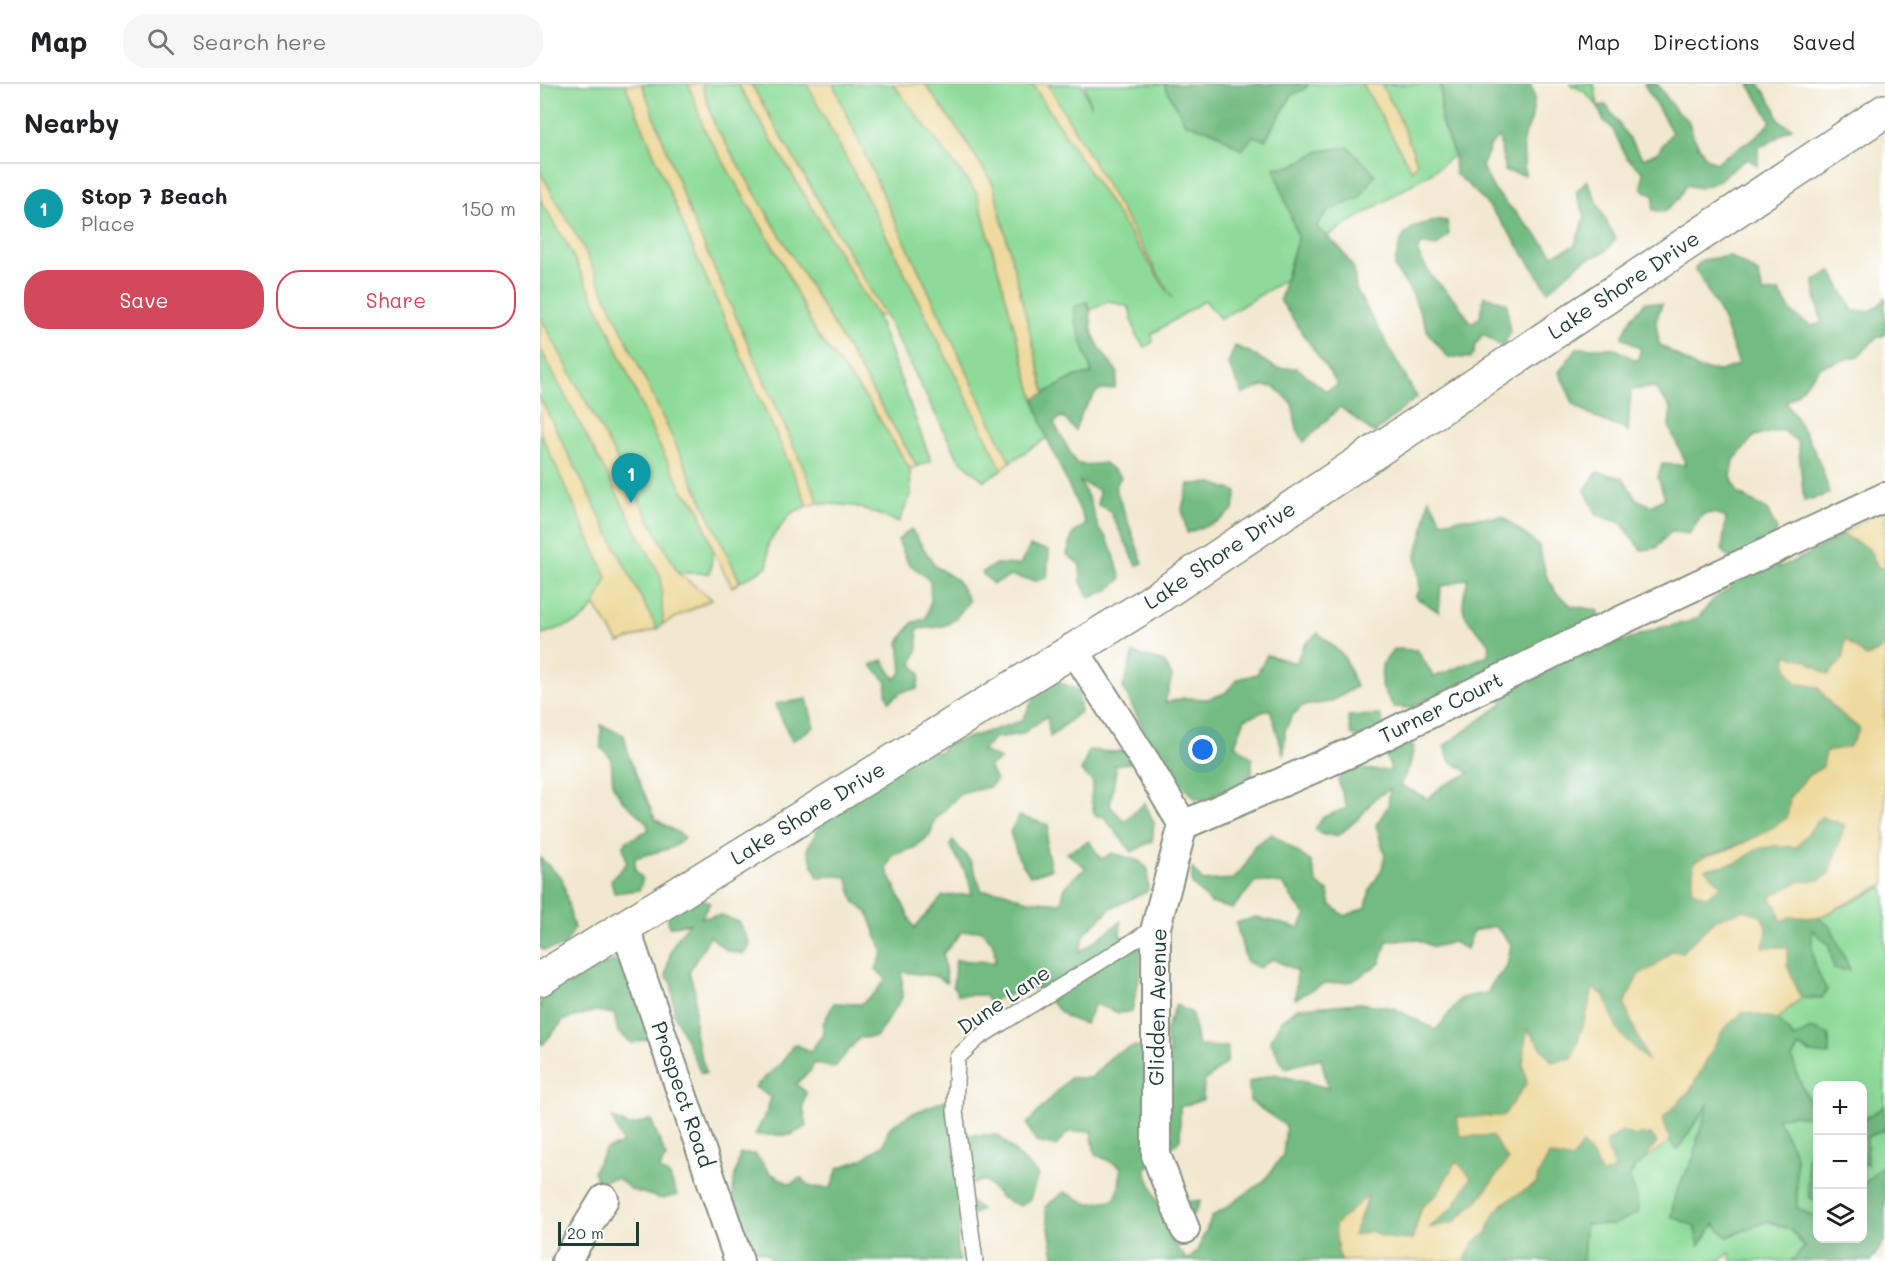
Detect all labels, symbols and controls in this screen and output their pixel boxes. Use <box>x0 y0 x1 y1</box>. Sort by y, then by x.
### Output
search box <box>123 14 543 68</box>
text: Map <box>30 23 87 59</box>
icon: search <box>144 25 177 58</box>
text: Search here <box>192 27 326 56</box>
text: Map <box>1577 28 1620 55</box>
text: Directions <box>1653 28 1760 55</box>
text: Saved <box>1793 28 1855 55</box>
text: Nearby <box>24 106 119 140</box>
text: Stop 7 Beach <box>81 181 227 210</box>
text: 1 <box>39 195 48 221</box>
text: 150 m <box>461 195 516 221</box>
text: Place <box>81 210 135 236</box>
street label: Lake Shore Drive <box>1542 224 1704 345</box>
button: Save <box>24 270 264 329</box>
button: Share <box>276 270 516 329</box>
pin: 1 <box>612 454 650 503</box>
street label: Lake Shore Drive <box>1138 494 1300 615</box>
street label: Turner Court <box>1374 665 1507 749</box>
your location <box>1188 735 1217 764</box>
street label: Lake Shore Drive <box>725 754 890 870</box>
street label: Glidden Avenue <box>1142 928 1171 1086</box>
street label: Dune Lane <box>952 958 1055 1040</box>
street label: Prospect Road <box>646 1017 721 1171</box>
map controls <box>1813 1081 1867 1243</box>
button: + <box>1813 1081 1867 1135</box>
button: − <box>1813 1135 1867 1189</box>
button: layers <box>1813 1189 1867 1243</box>
scale bar <box>558 1219 639 1246</box>
text: 20 m <box>567 1222 604 1243</box>

